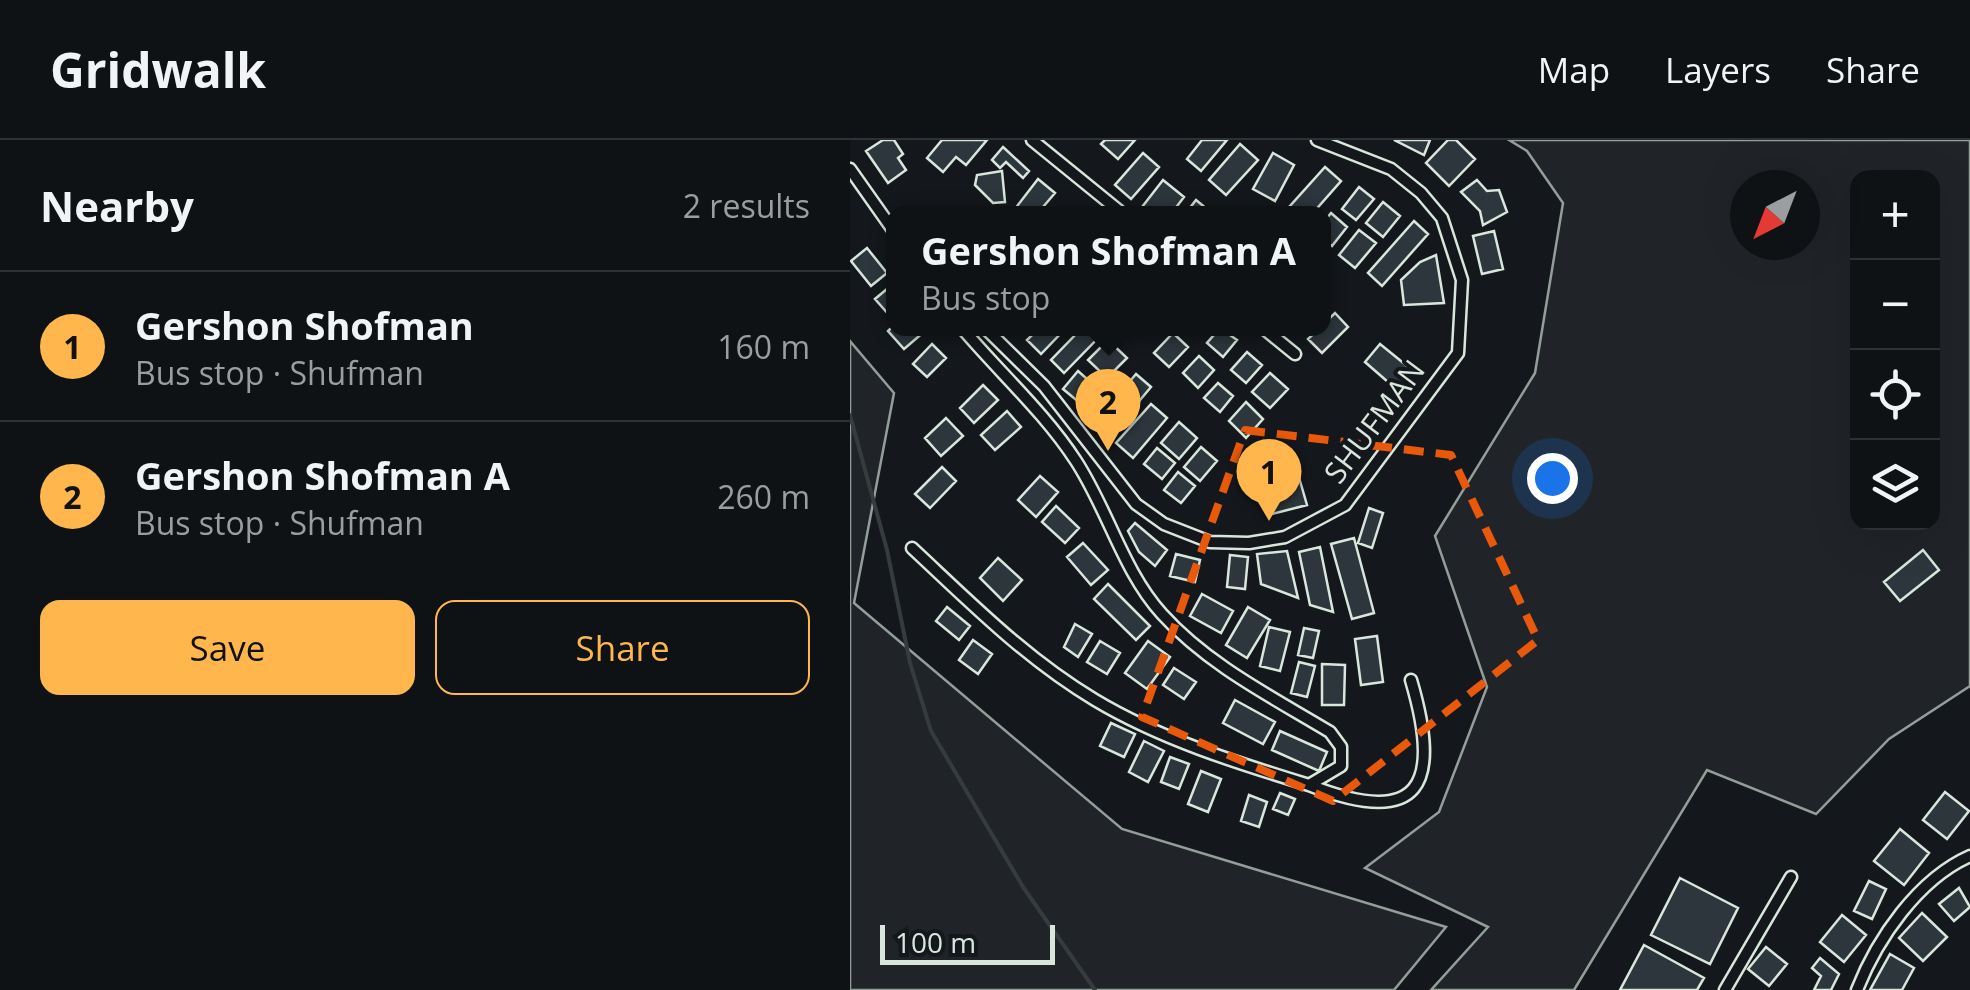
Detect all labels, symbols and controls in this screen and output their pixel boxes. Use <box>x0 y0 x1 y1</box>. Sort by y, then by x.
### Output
text: Gridwalk <box>50 37 266 102</box>
text: Map <box>1538 46 1610 93</box>
text: Layers <box>1665 46 1771 93</box>
text: Share <box>1826 46 1920 93</box>
north arrow <box>1730 170 1820 260</box>
map controls <box>1850 170 1940 530</box>
button: + <box>1850 170 1940 260</box>
text: Nearby <box>40 177 194 234</box>
text: 2 results <box>683 184 810 227</box>
popup <box>886 206 1331 336</box>
text: Gershon Shofman A <box>921 224 1296 276</box>
button: − <box>1850 260 1940 350</box>
text: Bus stop <box>921 276 1050 319</box>
text: Gershon Shofman <box>135 299 474 351</box>
text: 1 <box>63 325 82 368</box>
text: 160 m <box>717 325 810 368</box>
button: locate <box>1850 350 1940 440</box>
text: Bus stop · Shufman <box>135 351 424 394</box>
street label: SHUFMAN <box>1314 351 1434 491</box>
pin: 2 <box>1076 368 1140 451</box>
pin: 1 <box>1236 438 1302 521</box>
button: layers <box>1850 440 1940 530</box>
text: Gershon Shofman A <box>135 449 510 501</box>
your location <box>1527 453 1578 504</box>
text: 2 <box>63 475 82 518</box>
text: 260 m <box>717 475 810 518</box>
text: Bus stop · Shufman <box>135 501 424 544</box>
button: Save <box>40 600 415 695</box>
button: Share <box>435 600 810 695</box>
scale bar <box>880 920 1055 964</box>
text: 100 m <box>895 923 976 961</box>

